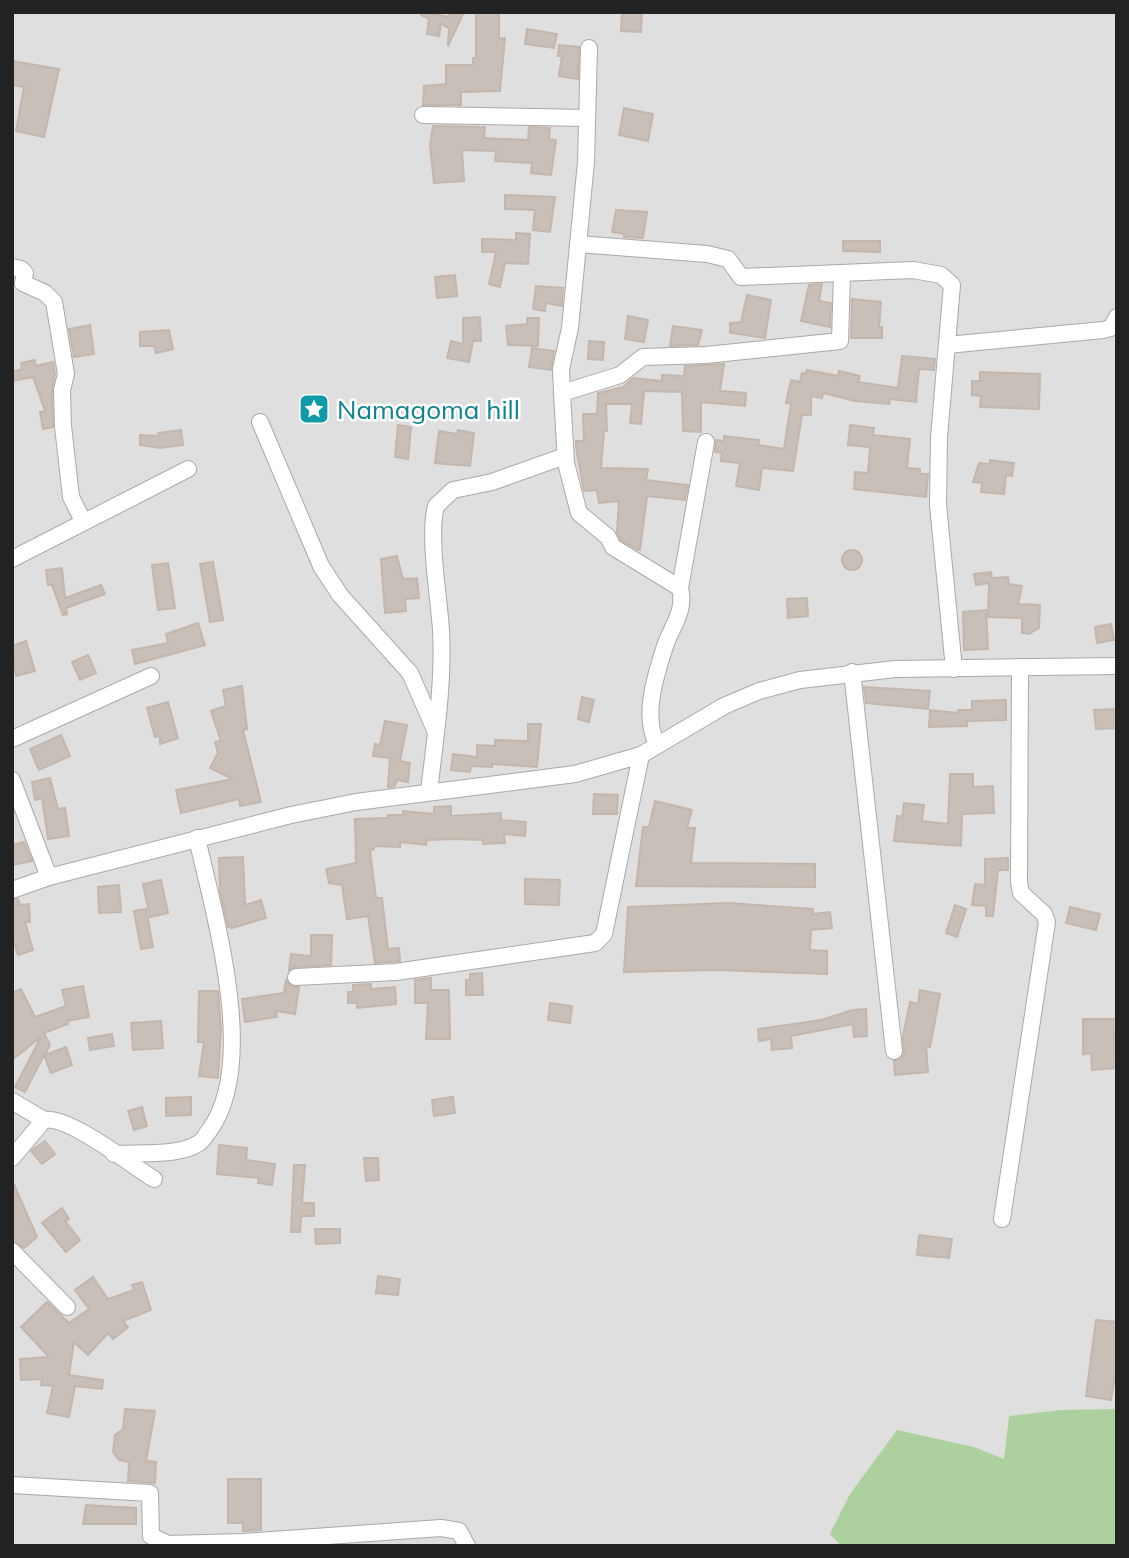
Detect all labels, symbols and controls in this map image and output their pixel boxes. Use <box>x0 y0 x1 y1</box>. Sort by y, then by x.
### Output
place icon: Namagoma hill <box>297 392 331 426</box>
place label: Namagoma hill <box>337 393 520 426</box>

